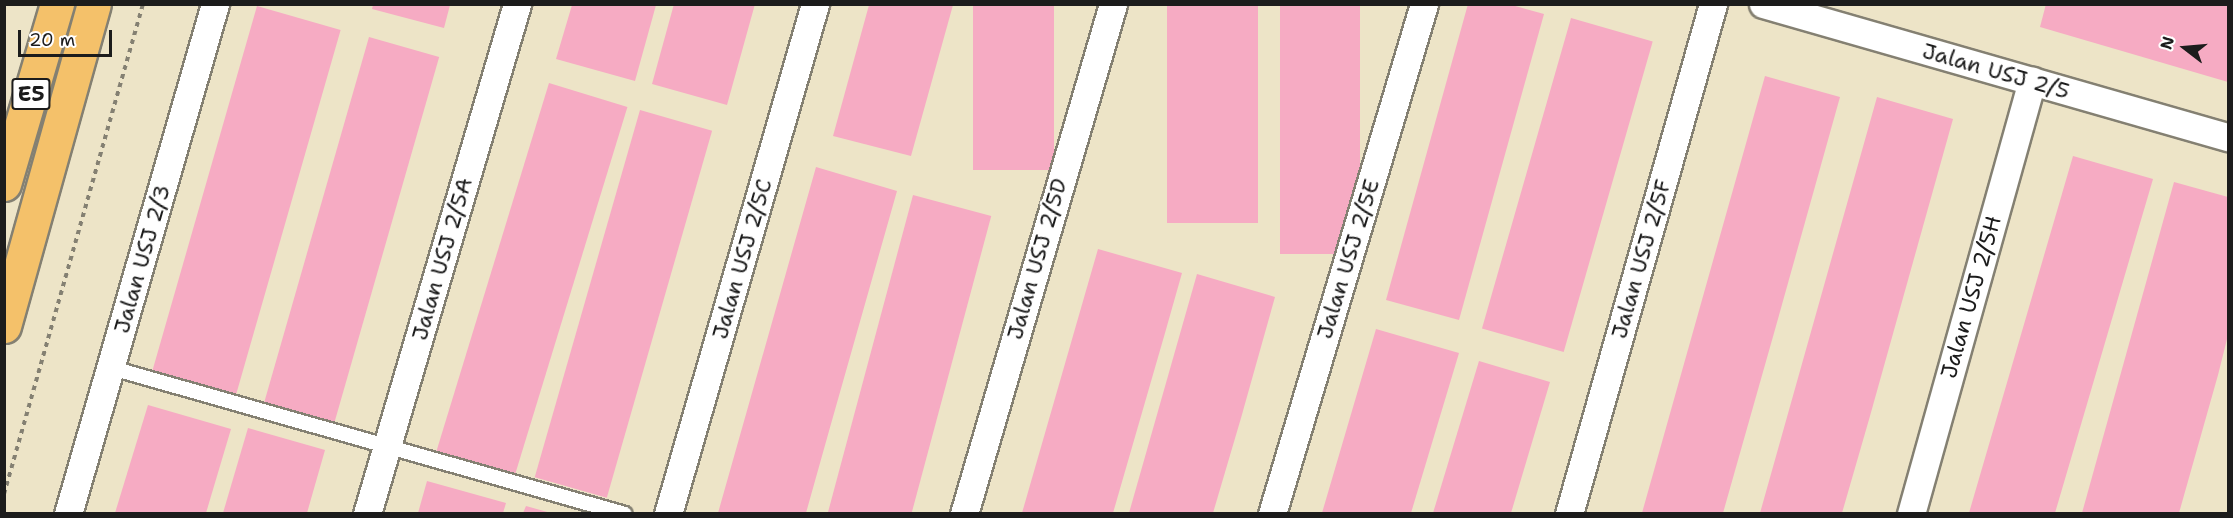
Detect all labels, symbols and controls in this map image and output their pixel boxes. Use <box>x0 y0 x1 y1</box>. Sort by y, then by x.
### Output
scale bar <box>21 18 116 56</box>
north arrow <box>2155 18 2215 78</box>
text: 20 m <box>29 28 75 52</box>
text: N <box>2155 34 2179 52</box>
street label: Jalan USJ 2/5 <box>1919 37 2073 105</box>
road number: E5 <box>10 76 52 112</box>
street label: Jalan USJ 2/5A <box>406 175 478 343</box>
street label: Jalan USJ 2/5D <box>1001 175 1073 343</box>
street label: Jalan USJ 2/5C <box>707 176 777 342</box>
street label: Jalan USJ 2/5E <box>1311 176 1385 342</box>
street label: Jalan USJ 2/5F <box>1606 176 1676 342</box>
street label: Jalan USJ 2/3 <box>108 182 176 336</box>
street label: Jalan USJ 2/5H <box>1935 213 2007 381</box>

